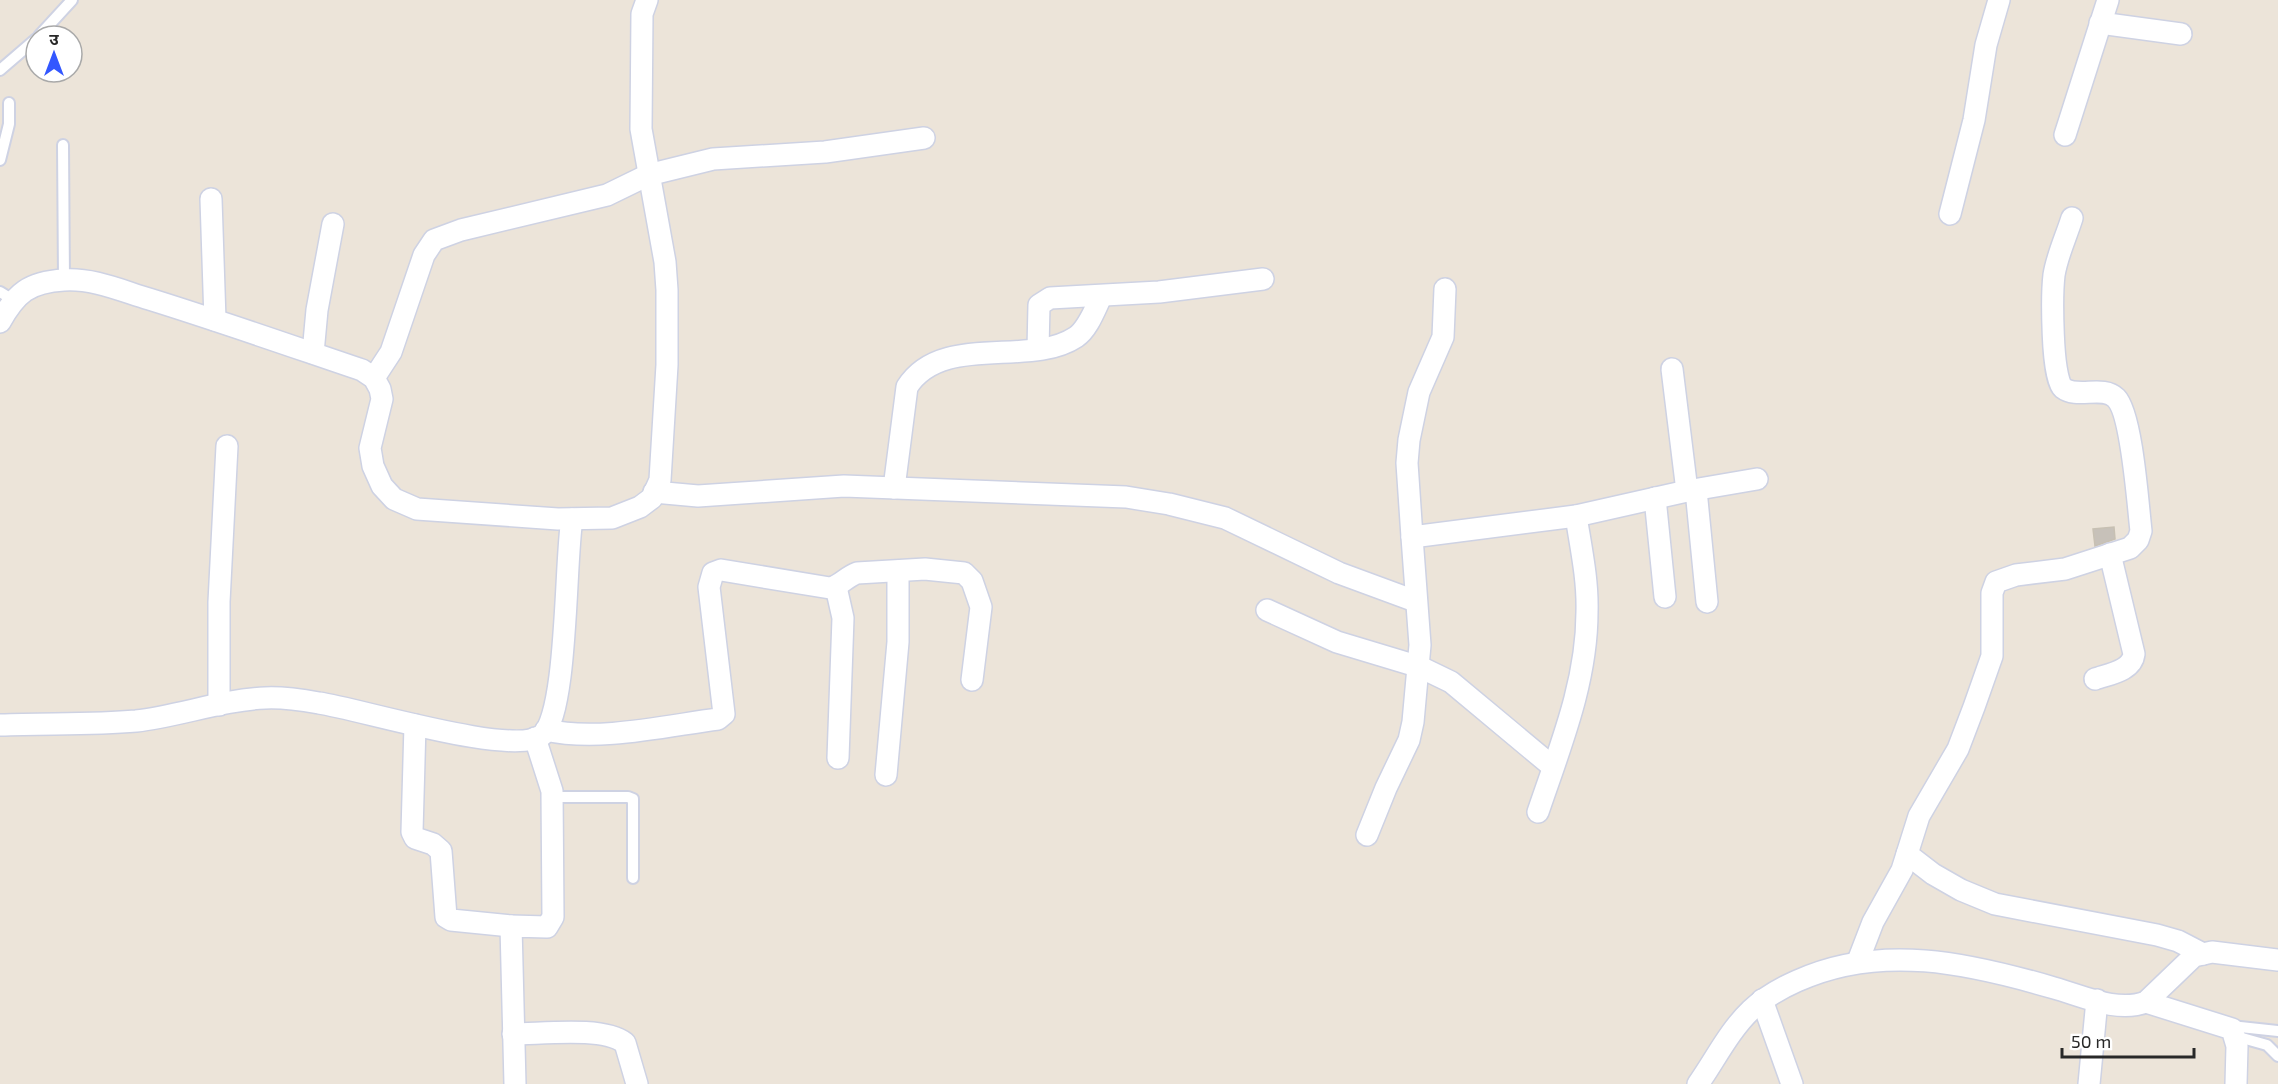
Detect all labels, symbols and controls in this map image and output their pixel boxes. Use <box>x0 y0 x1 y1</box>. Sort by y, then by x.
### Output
north arrow <box>24 24 84 84</box>
text: उ <box>49 29 59 48</box>
scale bar <box>2062 1021 2194 1059</box>
text: 50 m <box>2071 1030 2111 1052</box>

